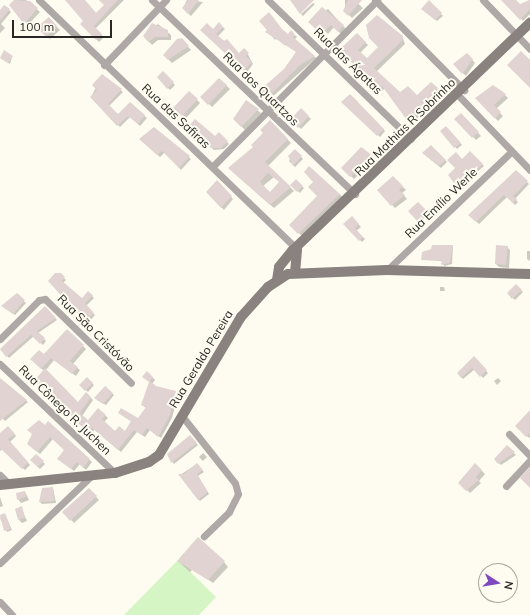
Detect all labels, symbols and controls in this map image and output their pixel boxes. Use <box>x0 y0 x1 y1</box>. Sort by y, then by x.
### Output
scale bar <box>14 12 114 38</box>
text: 100 m <box>19 19 54 34</box>
street label: Rua das Ágatas <box>311 25 385 97</box>
street label: Rua dos Quartzos <box>220 49 302 129</box>
street label: Rua Mathias R Sobrinho <box>352 75 458 179</box>
street label: Rua das Safiras <box>139 81 213 151</box>
street label: Rua Emílio Werle <box>402 165 480 241</box>
street label: Rua São Cristóvão <box>55 292 137 374</box>
street label: Rua Geraldo Pereira <box>166 307 236 411</box>
street label: Rua Cônego R. Juchen <box>16 362 114 458</box>
north arrow <box>478 563 518 603</box>
text: N <box>501 580 516 591</box>

